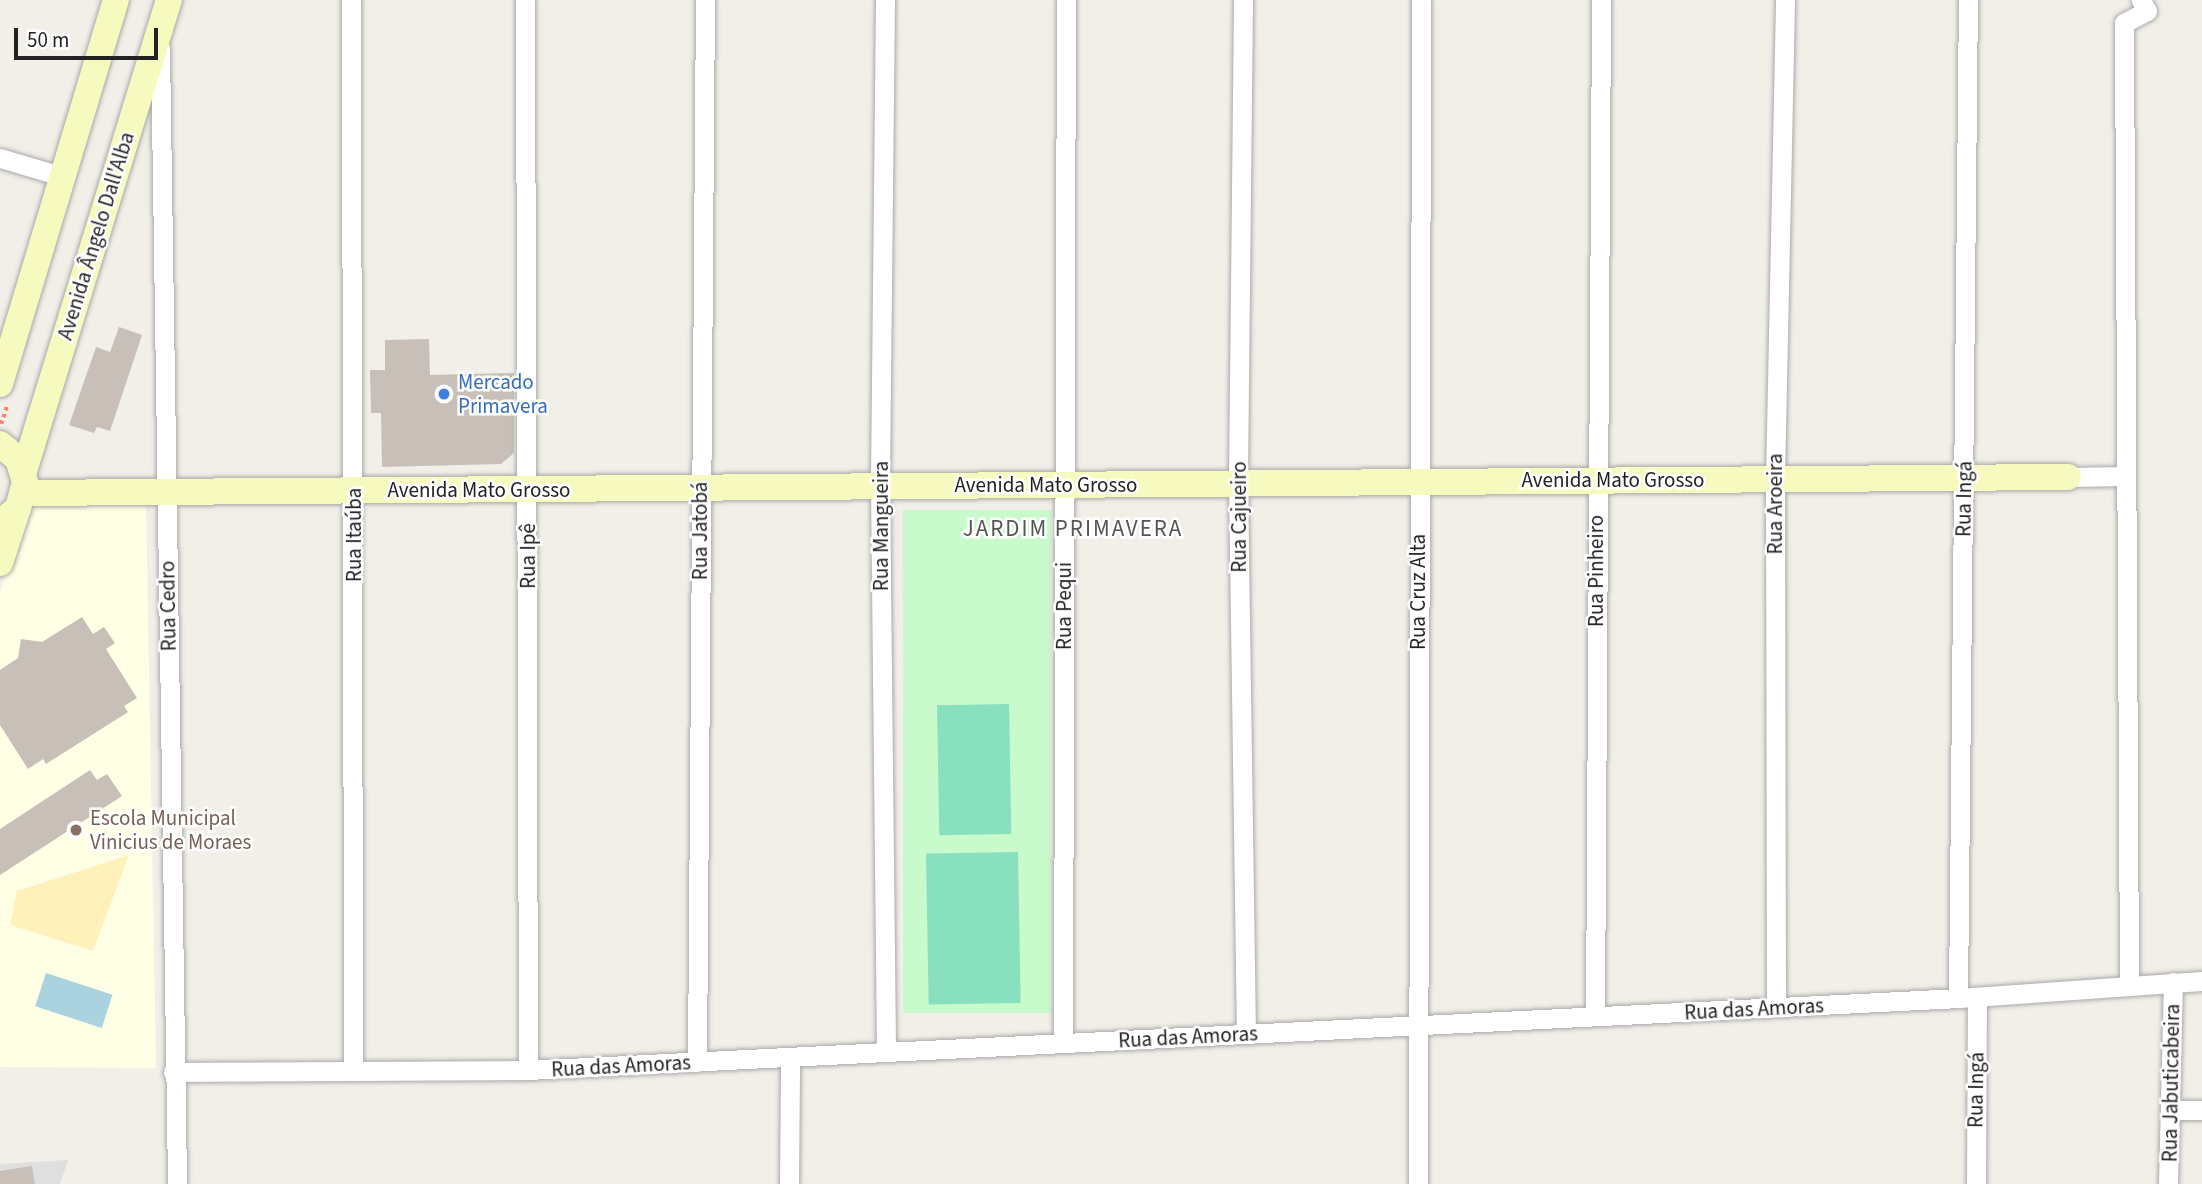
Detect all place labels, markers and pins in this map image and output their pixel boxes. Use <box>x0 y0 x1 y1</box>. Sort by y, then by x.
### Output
place label: Mercado Primavera <box>458 369 548 419</box>
marker: Mercado Primavera <box>436 386 452 402</box>
place label: Escola Municipal Vinicius de Moraes <box>90 805 251 855</box>
marker: Escola Municipal Vinicius de Moraes <box>68 822 84 838</box>

